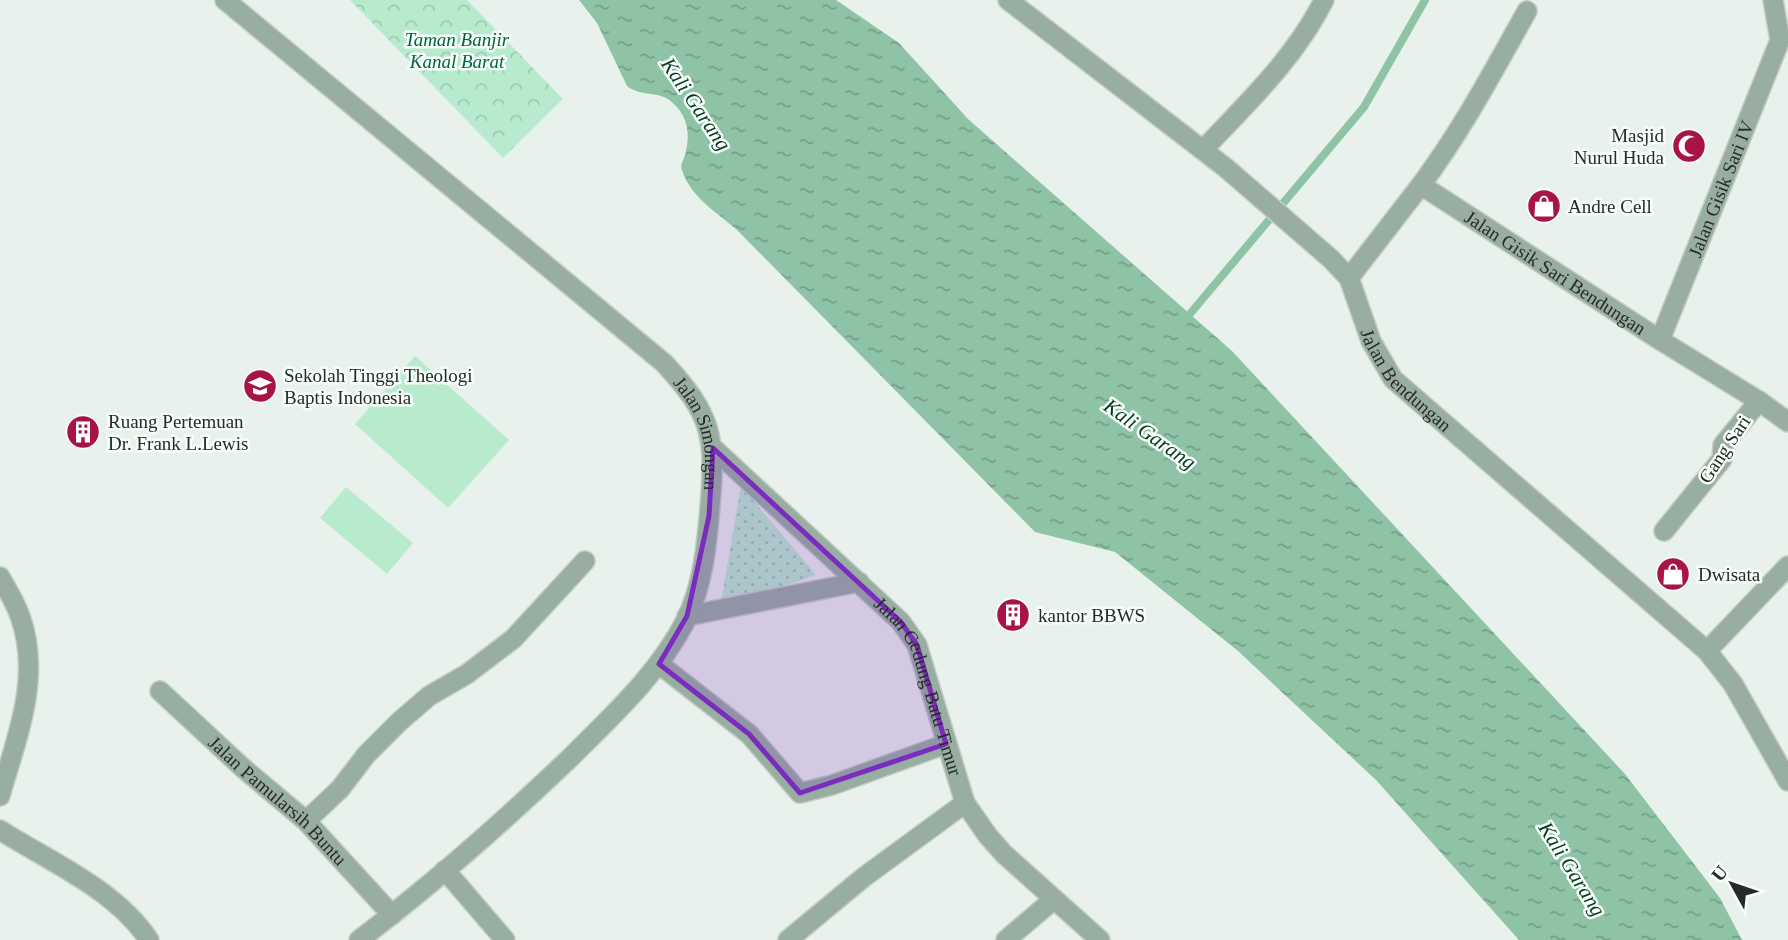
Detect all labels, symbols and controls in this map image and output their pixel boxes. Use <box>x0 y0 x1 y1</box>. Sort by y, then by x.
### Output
park label: Taman Banjir Kanal Barat <box>405 29 510 72</box>
water label: Kali Garang <box>656 52 736 155</box>
street label: Jalan Gisik Sari IV <box>1684 117 1758 260</box>
place label: Masjid Nurul Huda <box>1574 125 1665 168</box>
mosque icon: Masjid Nurul Huda <box>1670 127 1708 165</box>
shop icon: Andre Cell <box>1525 187 1563 225</box>
place label: Andre Cell <box>1568 196 1652 217</box>
street label: Jalan Gisik Sari Bendungan <box>1461 206 1650 339</box>
street label: Jalan Bendungan <box>1357 326 1456 436</box>
place label: Sekolah Tinggi Theologi Baptis Indonesia <box>284 365 473 408</box>
school or university icon: Sekolah Tinggi Theologi Baptis Indonesia <box>241 367 279 405</box>
street label: Jalan Simongan <box>669 372 722 492</box>
water label: Kali Garang <box>1099 393 1201 474</box>
place label: Ruang Pertemuan Dr. Frank L.Lewis <box>108 411 248 454</box>
street label: Gang Sari <box>1694 412 1755 487</box>
building icon: Ruang Pertemuan Dr. Frank L.Lewis <box>64 413 102 451</box>
shop icon: Dwisata <box>1654 555 1692 593</box>
place label: Dwisata <box>1698 564 1761 585</box>
street label: Jalan Gedung Batu Timur <box>870 593 966 779</box>
building icon: kantor BBWS <box>994 596 1032 634</box>
place label: kantor BBWS <box>1038 605 1145 626</box>
street label: Jalan Pamularsih Buntu <box>204 732 351 870</box>
water label: Kali Garang <box>1533 817 1610 921</box>
north arrow <box>1697 849 1767 919</box>
text: U <box>1707 861 1732 885</box>

